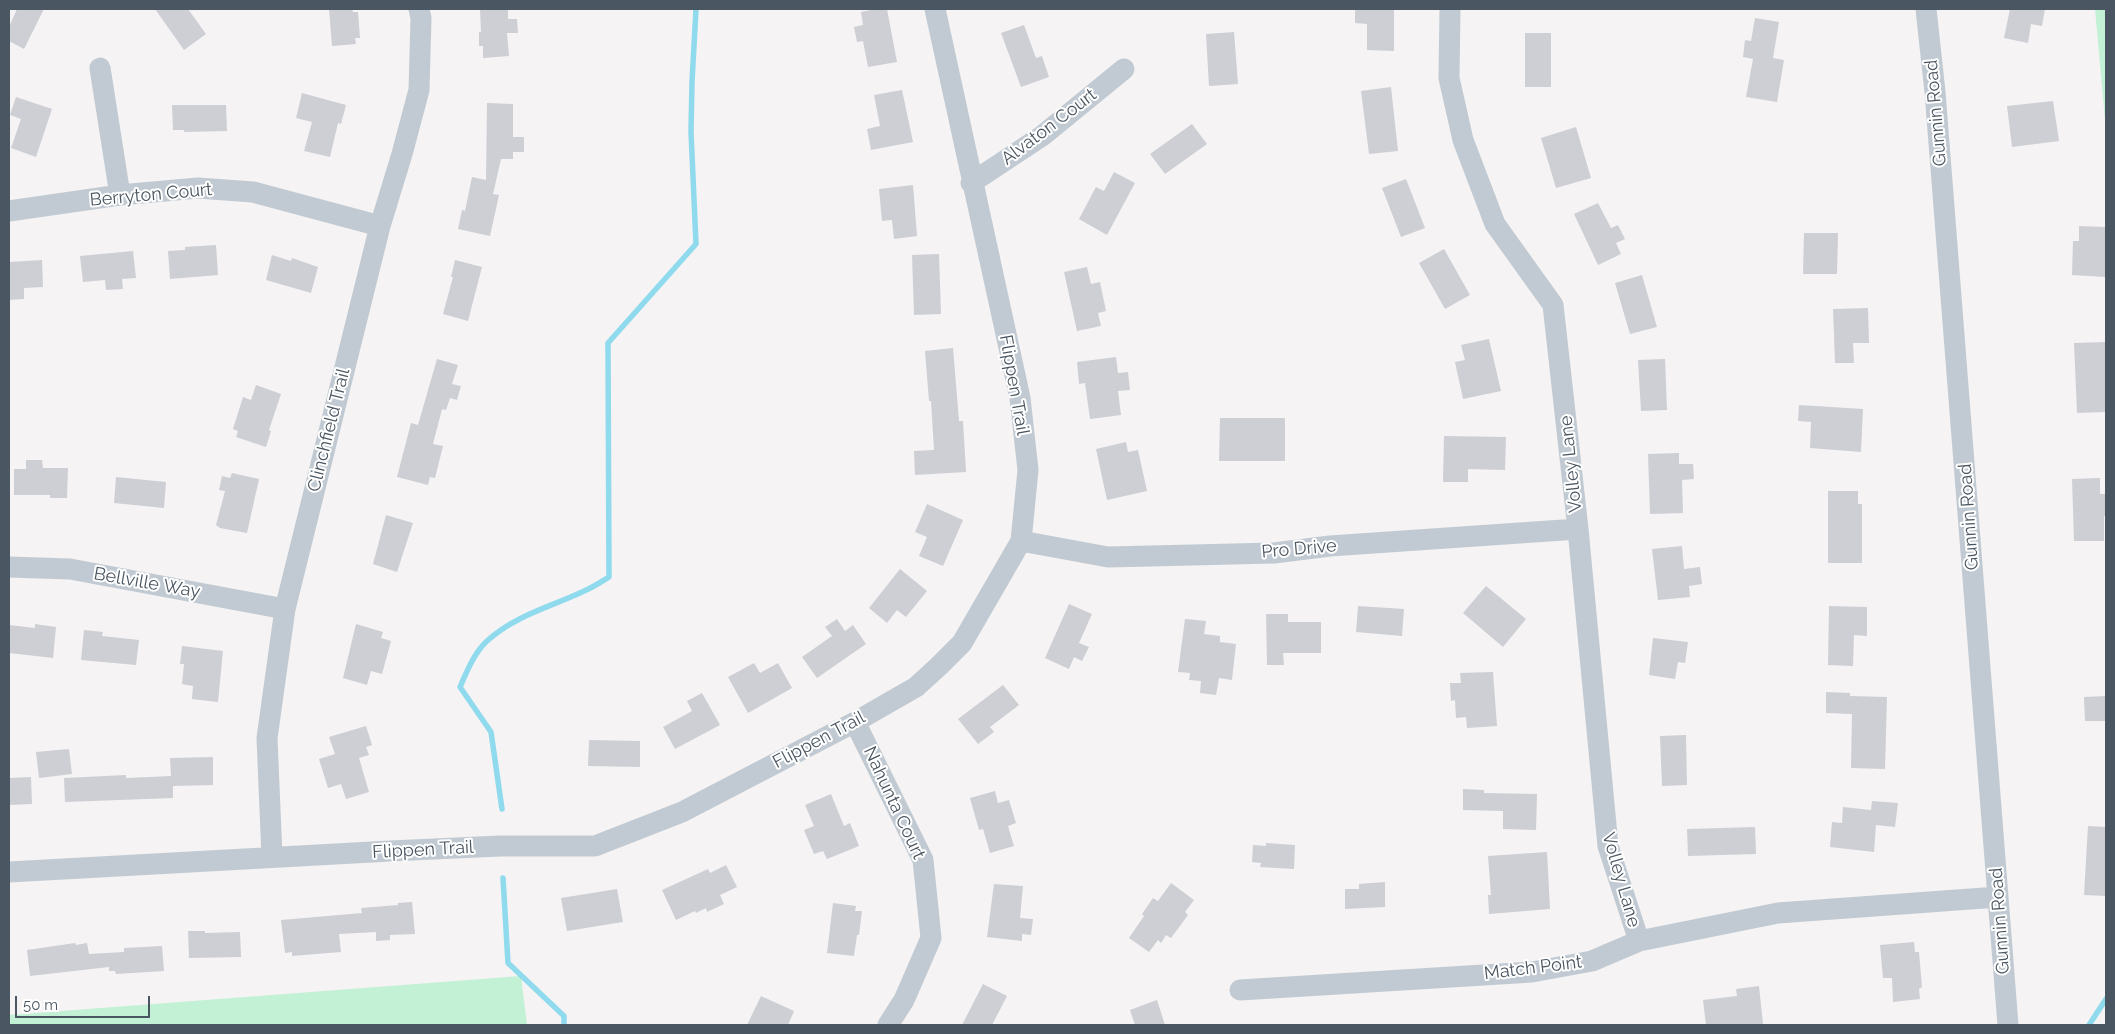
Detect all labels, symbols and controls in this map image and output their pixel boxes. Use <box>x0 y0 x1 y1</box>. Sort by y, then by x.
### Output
street label: Gunnin Road <box>1921 59 1951 167</box>
street label: Alvaton Court <box>997 84 1101 170</box>
street label: Berryton Court <box>89 179 213 211</box>
street label: Flippen Trail <box>995 333 1033 437</box>
street label: Clinchfield Trail <box>303 366 355 494</box>
street label: Volley Lane <box>1555 414 1587 514</box>
street label: Gunnin Road <box>1955 463 1983 571</box>
street label: Pro Drive <box>1260 535 1338 563</box>
street label: Bellville Way <box>92 563 202 603</box>
street label: Flippen Trail <box>769 707 869 773</box>
street label: Nahunta Court <box>858 743 930 863</box>
street label: Volley Lane <box>1597 830 1645 930</box>
street label: Flippen Trail <box>372 837 474 863</box>
street label: Gunnin Road <box>1986 867 2014 975</box>
street label: Match Point <box>1483 951 1583 985</box>
scale bar <box>18 986 152 1018</box>
text: 50 m <box>23 996 58 1014</box>

